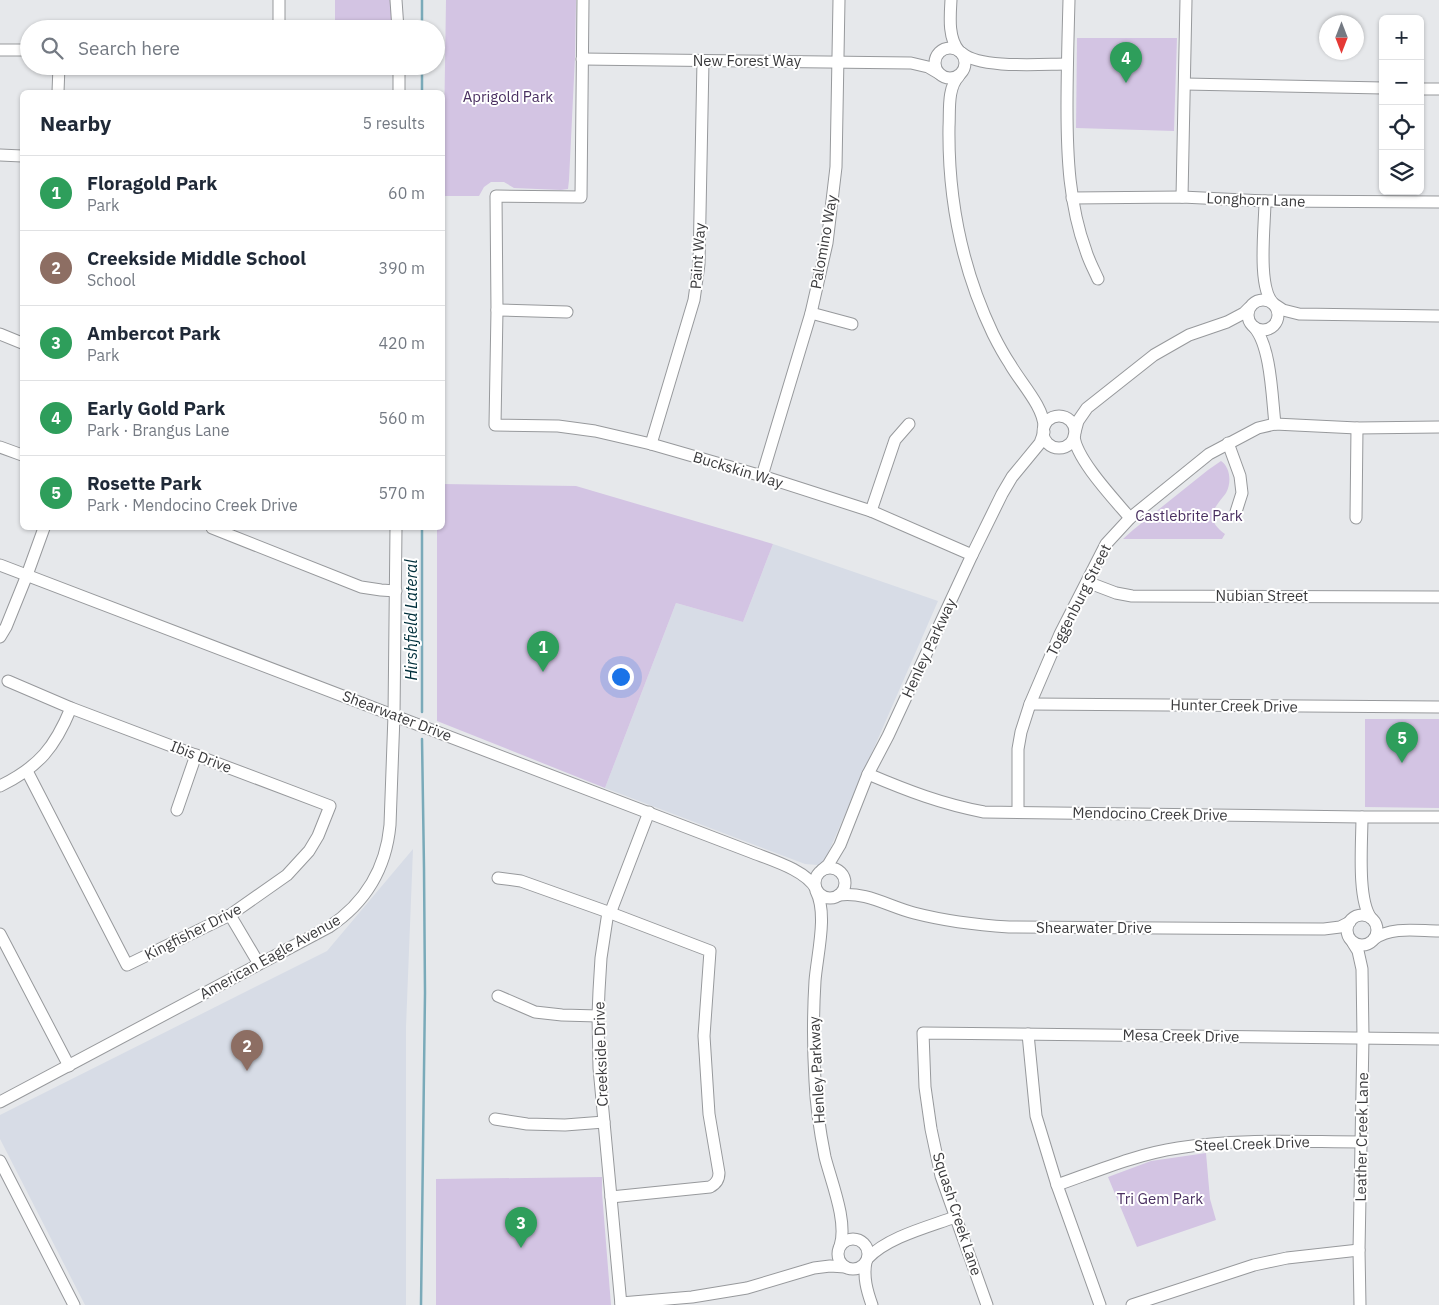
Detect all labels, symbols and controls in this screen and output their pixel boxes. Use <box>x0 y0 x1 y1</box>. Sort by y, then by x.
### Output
north arrow <box>1319 15 1364 60</box>
map controls <box>1379 15 1424 195</box>
button: + <box>1379 15 1424 60</box>
search box <box>20 20 445 75</box>
icon: search <box>38 34 66 62</box>
text: Search here <box>78 36 180 60</box>
pin: 4 <box>1110 42 1142 83</box>
street label: New Forest Way <box>693 51 802 70</box>
button: − <box>1379 60 1424 105</box>
park label: Aprigold Park <box>463 87 553 106</box>
button: locate <box>1379 105 1424 150</box>
text: Nearby <box>40 109 111 137</box>
text: 5 results <box>362 113 425 133</box>
button: layers <box>1379 150 1424 195</box>
text: Floragold Park <box>87 171 217 195</box>
text: 1 <box>51 183 61 203</box>
text: 60 m <box>388 183 425 203</box>
street label: Longhorn Lane <box>1206 188 1306 211</box>
street label: Palomino Way <box>806 193 841 291</box>
text: Park <box>87 195 119 215</box>
street label: Paint Way <box>686 222 709 290</box>
text: Creekside Middle School <box>87 246 306 270</box>
text: 2 <box>51 258 61 278</box>
text: 390 m <box>378 258 425 278</box>
text: School <box>87 270 136 290</box>
text: Ambercot Park <box>87 321 221 345</box>
text: 3 <box>51 333 61 353</box>
text: 420 m <box>378 333 425 353</box>
text: Park <box>87 345 119 365</box>
text: Early Gold Park <box>87 396 225 420</box>
text: 4 <box>51 408 61 428</box>
text: 560 m <box>378 408 425 428</box>
text: Park · Brangus Lane <box>87 420 230 440</box>
street label: Buckskin Way <box>691 447 786 492</box>
text: Rosette Park <box>87 471 202 495</box>
text: 5 <box>51 483 61 503</box>
text: 570 m <box>378 483 425 503</box>
text: Park · Mendocino Creek Drive <box>87 495 298 515</box>
park label: Castlebrite Park <box>1135 506 1243 525</box>
street label: Toggenburg Street <box>1042 540 1115 659</box>
water label: Hirshfield Lateral <box>401 559 421 681</box>
street label: Nubian Street <box>1216 586 1308 605</box>
street label: Henley Parkway <box>897 594 960 701</box>
pin: 1 <box>527 631 559 672</box>
your location <box>608 664 634 690</box>
street label: Shearwater Drive <box>340 686 455 745</box>
street label: Hunter Creek Drive <box>1170 695 1298 716</box>
pin: 5 <box>1386 722 1418 763</box>
street label: Ibis Drive <box>168 736 235 777</box>
street label: Mendocino Creek Drive <box>1072 803 1228 824</box>
street label: Kingfisher Drive <box>141 899 244 964</box>
street label: American Eagle Avenue <box>196 910 344 1003</box>
street label: Shearwater Drive <box>1036 918 1152 937</box>
street label: Creekside Drive <box>589 1001 612 1107</box>
street label: Henley Parkway <box>804 1015 829 1124</box>
street label: Mesa Creek Drive <box>1122 1025 1240 1046</box>
pin: 2 <box>231 1030 263 1071</box>
street label: Leather Creek Lane <box>1351 1072 1372 1202</box>
street label: Steel Creek Drive <box>1194 1132 1310 1155</box>
street label: Squash Creek Lane <box>929 1150 986 1278</box>
park label: Tri Gem Park <box>1117 1189 1203 1208</box>
pin: 3 <box>505 1207 537 1248</box>

